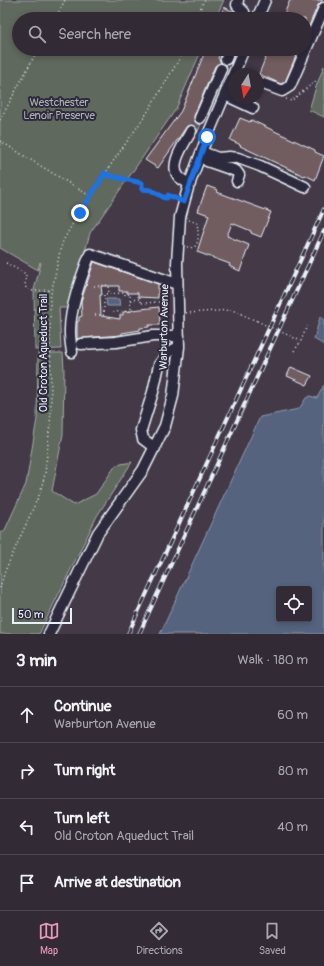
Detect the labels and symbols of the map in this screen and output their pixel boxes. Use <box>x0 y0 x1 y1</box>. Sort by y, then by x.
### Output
north arrow <box>228 68 264 104</box>
park label: Westchester Lenoir Preserve <box>23 96 95 122</box>
route start <box>198 128 216 146</box>
route end <box>71 204 89 222</box>
street label: Warburton Avenue <box>157 283 171 370</box>
street label: Old Croton Aqueduct Trail <box>37 294 50 412</box>
scale bar <box>12 606 72 625</box>

